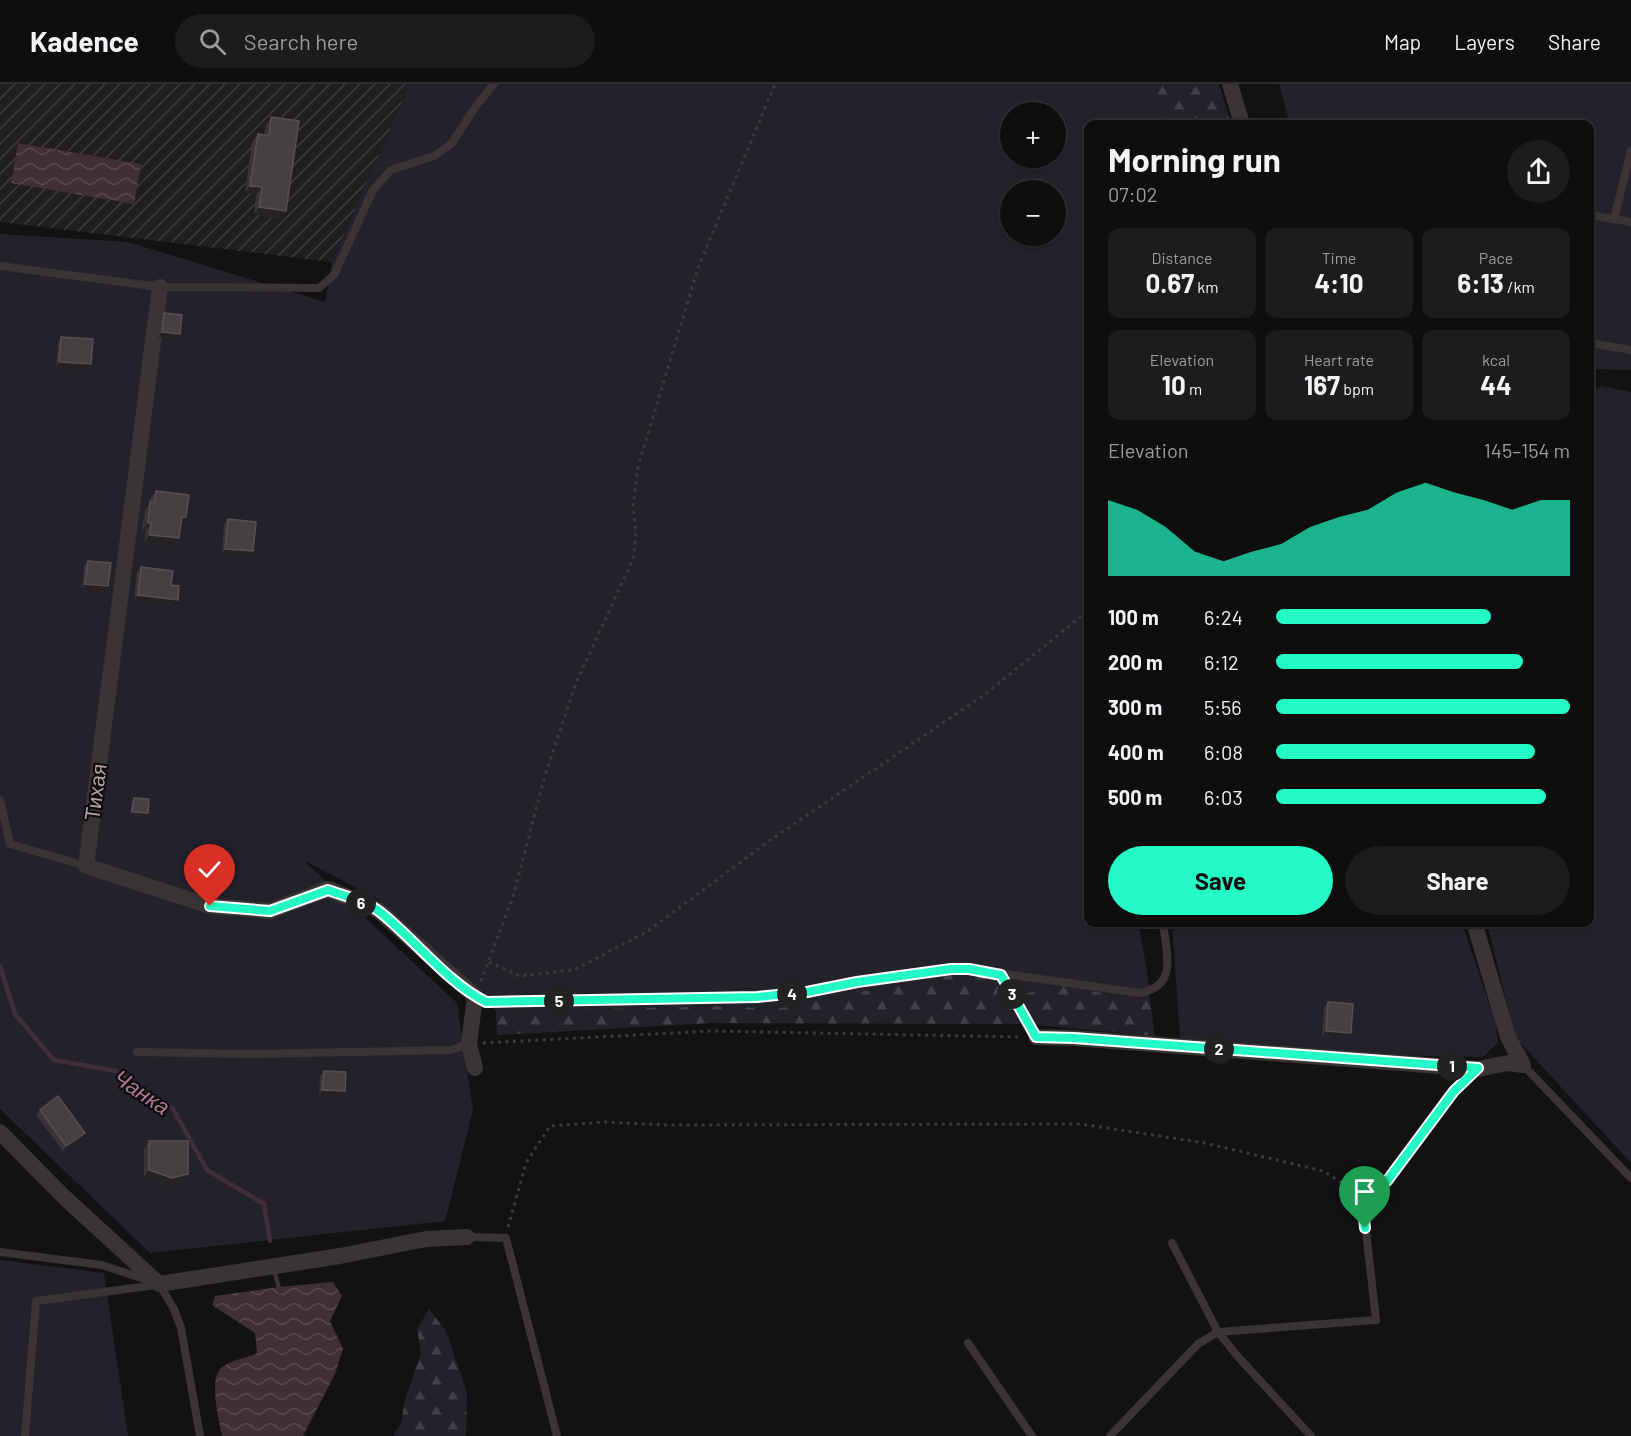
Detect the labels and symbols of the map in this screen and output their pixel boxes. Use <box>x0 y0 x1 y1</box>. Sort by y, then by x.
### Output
street label: Тихая <box>78 762 111 822</box>
pin <box>184 844 235 906</box>
pin: 6 <box>346 888 376 918</box>
pin: 4 <box>777 979 807 1009</box>
pin: 3 <box>997 979 1027 1009</box>
pin: 5 <box>544 986 574 1016</box>
pin: 2 <box>1204 1034 1234 1064</box>
pin: 1 <box>1437 1051 1467 1081</box>
water label: Чанка <box>110 1063 175 1119</box>
pin <box>1339 1166 1390 1228</box>

